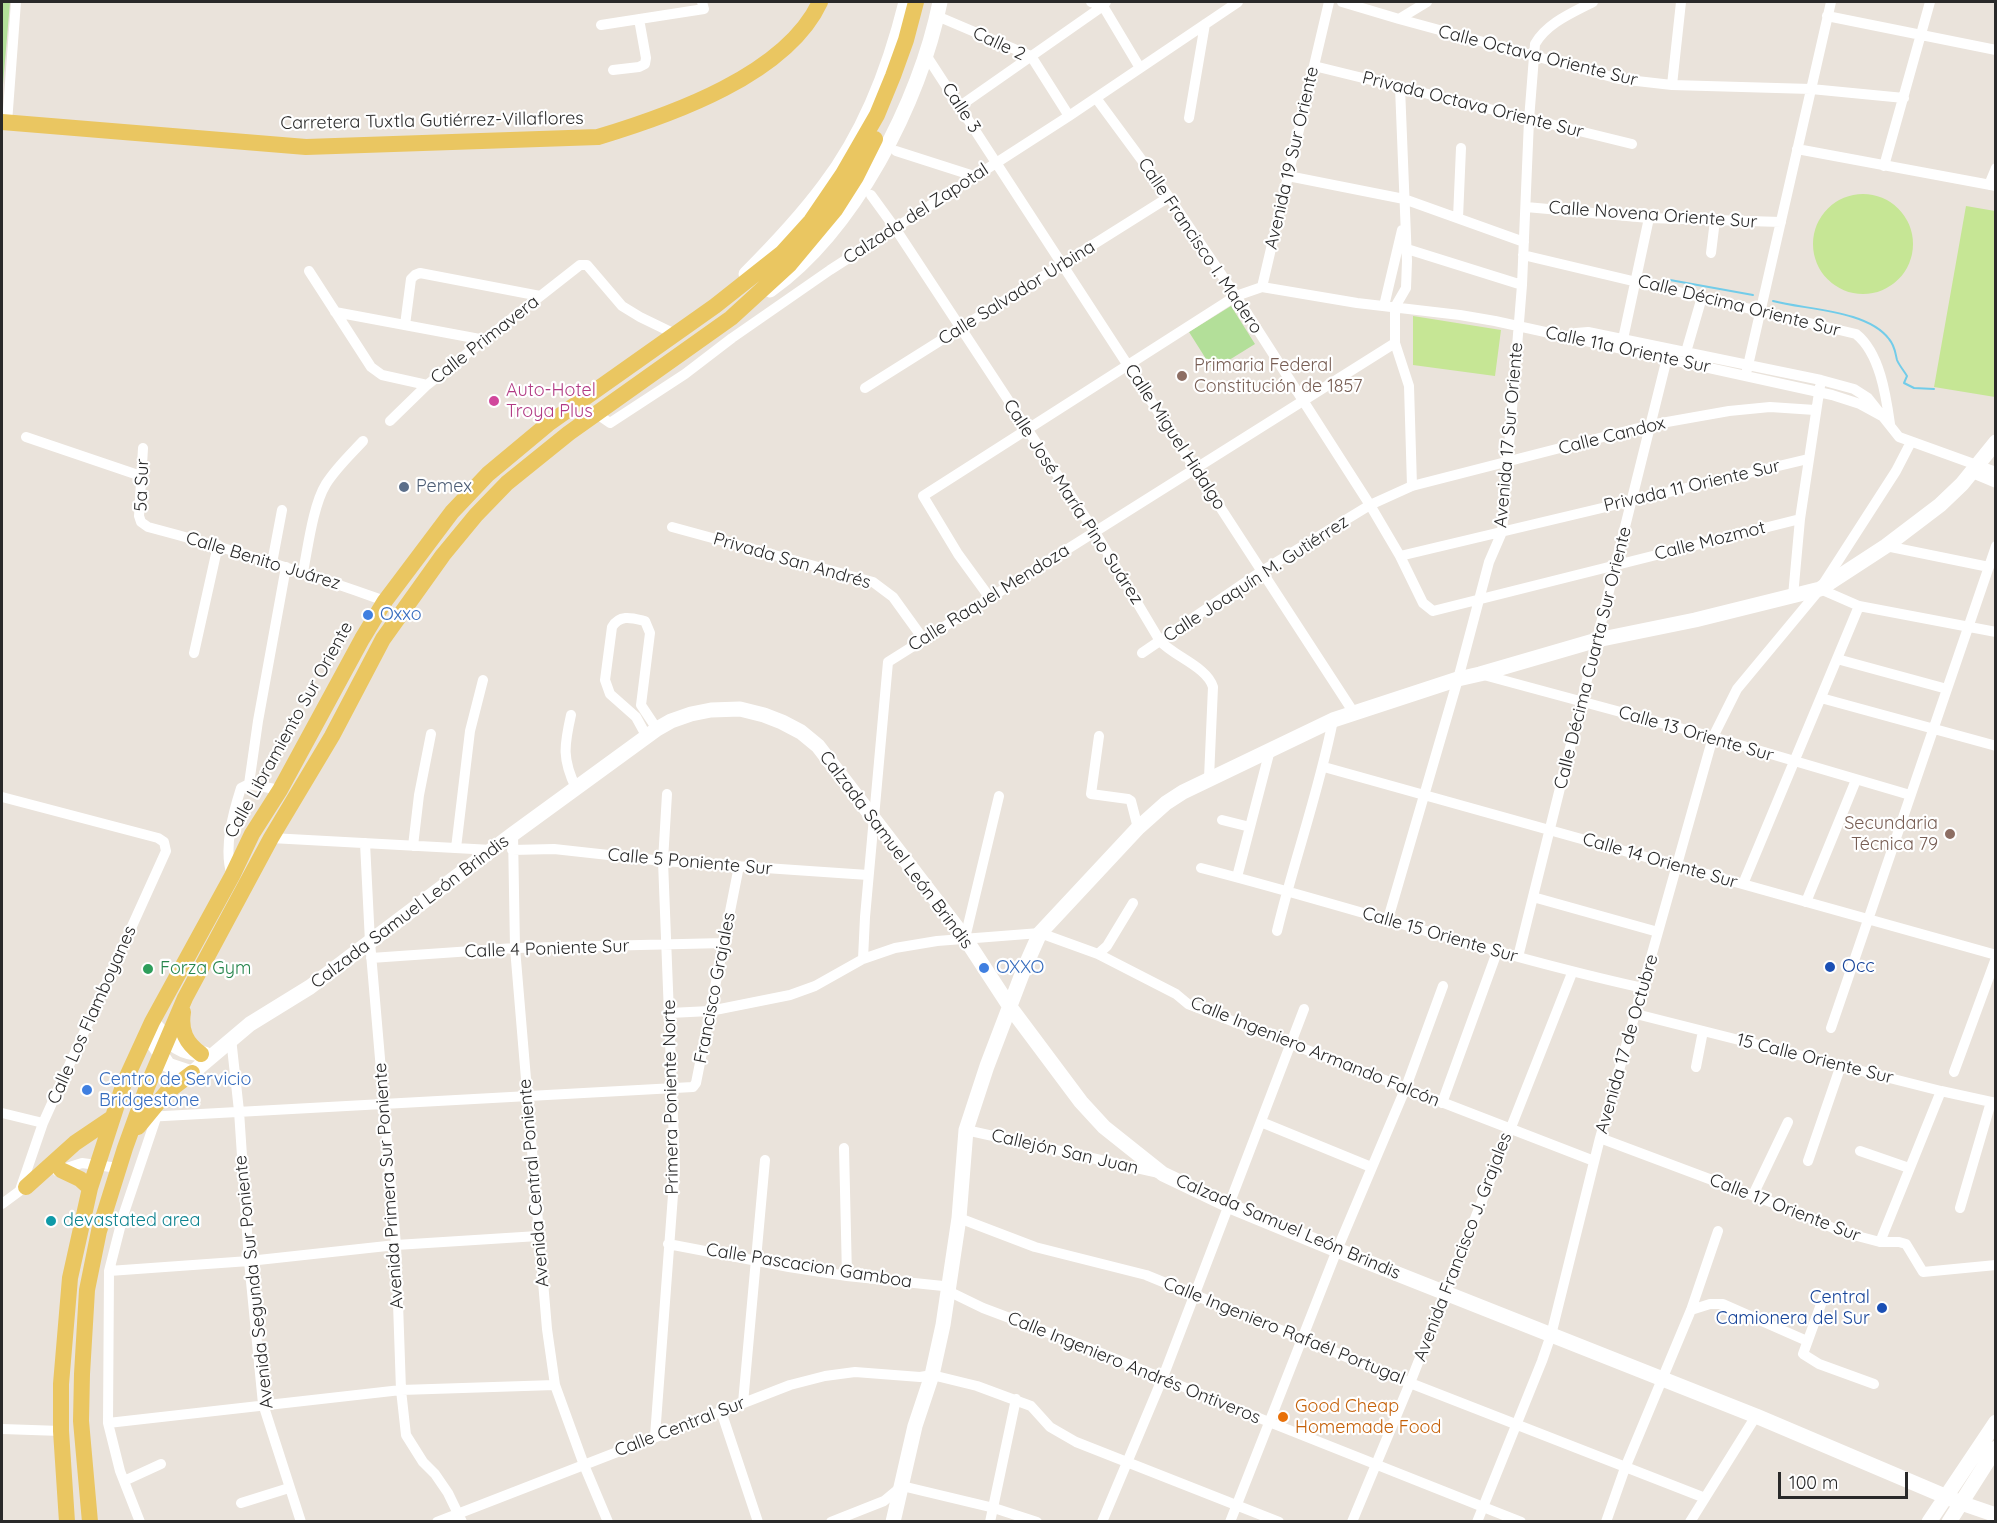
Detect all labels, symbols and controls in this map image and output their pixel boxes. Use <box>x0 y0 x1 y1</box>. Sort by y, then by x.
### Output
street label: Calle Octava Oriente Sur <box>1436 21 1640 91</box>
street label: Calle 2 <box>969 22 1029 66</box>
street label: Avenida 19 Sur Oriente <box>1260 65 1324 251</box>
street label: Privada Octava Oriente Sur <box>1360 67 1586 143</box>
street label: Calle 3 <box>937 79 985 137</box>
street label: Carretera Tuxtla Gutiérrez-Villaflores <box>280 108 584 134</box>
street label: Calle Francisco I. Madero <box>1133 154 1267 338</box>
street label: Calzada del Zapotal <box>839 159 993 269</box>
street label: Calle Novena Oriente Sur <box>1548 197 1758 233</box>
street label: Calle Salvador Urbina <box>935 236 1099 350</box>
street label: Calle Décima Oriente Sur <box>1635 270 1843 342</box>
street label: Calle Primavera <box>426 291 544 389</box>
street label: Calle 11a Oriente Sur <box>1543 322 1713 378</box>
street label: Avenida 17 Sur Oriente <box>1490 341 1528 529</box>
place label: Primaria Federal Constitución de 1857 <box>1194 355 1363 398</box>
street label: Calle Miguel Hidalgo <box>1120 360 1230 514</box>
marker: Primaria Federal Constitución de 1857 <box>1175 369 1189 383</box>
place label: Auto-Hotel Troya Plus <box>506 380 596 422</box>
marker: Auto-Hotel Troya Plus <box>487 394 501 408</box>
street label: Calle José María Pino Suárez <box>999 395 1147 609</box>
street label: Calle Candox <box>1556 412 1668 460</box>
street label: Privada 11 Oriente Sur <box>1602 455 1782 517</box>
street label: 5a Sur <box>130 458 154 512</box>
place label: Pemex <box>416 476 472 498</box>
marker: Pemex <box>397 480 411 494</box>
street label: Calle Joaquín M. Gutiérrez <box>1159 511 1353 647</box>
street label: Calle Mozmot <box>1652 517 1768 565</box>
street label: Calle Décima Cuarta Sur Oriente <box>1550 524 1636 792</box>
street label: Calle Benito Juárez <box>183 527 343 595</box>
street label: Privada San Andrés <box>711 528 873 594</box>
street label: Calle Raquel Mendoza <box>904 540 1074 656</box>
place label: Oxxo <box>380 604 422 626</box>
marker: Oxxo <box>361 608 375 622</box>
street label: Calle Libramiento Sur Oriente <box>220 618 358 842</box>
street label: Calle 13 Oriente Sur <box>1616 702 1776 766</box>
street label: Calzada Samuel León Brindis <box>815 747 977 953</box>
place label: Secundaria Técnica 79 <box>1844 813 1938 856</box>
marker: Secundaria Técnica 79 <box>1943 827 1957 841</box>
street label: Calle 14 Oriente Sur <box>1580 829 1740 893</box>
street label: Calzada Samuel León Brindis <box>307 831 513 993</box>
street label: Calle 5 Poniente Sur <box>607 844 773 880</box>
street label: Calle 15 Oriente Sur <box>1360 902 1520 968</box>
street label: Francisco Grajales <box>690 911 740 1065</box>
street label: Calle Los Flamboyanes <box>43 922 141 1108</box>
street label: Calle 4 Poniente Sur <box>464 935 630 963</box>
street label: Avenida 17 de Octubre <box>1591 952 1663 1136</box>
place label: Occ <box>1842 956 1875 978</box>
place label: OXXO <box>996 957 1044 979</box>
place label: Forza Gym <box>160 958 251 980</box>
marker: Occ <box>1823 960 1837 974</box>
marker: OXXO <box>977 961 991 975</box>
marker: Forza Gym <box>141 962 155 976</box>
street label: Calle Ingeniero Armando Falcón <box>1187 992 1443 1112</box>
street label: Primera Poniente Norte <box>658 999 684 1195</box>
street label: 15 Calle Oriente Sur <box>1734 1029 1896 1089</box>
street label: Avenida Primera Sur Poniente <box>370 1062 408 1310</box>
place label: Centro de Servicio Bridgestone <box>99 1069 251 1112</box>
street label: Avenida Central Poniente <box>514 1078 554 1288</box>
marker: Centro de Servicio Bridgestone <box>80 1083 94 1097</box>
street label: Callejón San Juan <box>989 1125 1141 1179</box>
street label: Avenida Francisco J. Grajales <box>1409 1129 1517 1365</box>
street label: Avenida Segunda Sur Poniente <box>230 1154 278 1410</box>
street label: Calle 17 Oriente Sur <box>1706 1169 1864 1247</box>
street label: Calzada Samuel León Brindis <box>1172 1170 1404 1284</box>
place label: devastated area <box>63 1210 200 1232</box>
marker: devastated area <box>44 1214 58 1228</box>
street label: Calle Pascacion Gamboa <box>704 1239 914 1293</box>
street label: Calle Ingeniero Rafaél Portugal <box>1160 1272 1408 1390</box>
place label: Central Camionera del Sur <box>1716 1287 1870 1330</box>
marker: Central Camionera del Sur <box>1875 1301 1889 1315</box>
street label: Calle Ingeniero Andrés Ontiveros <box>1004 1307 1264 1429</box>
street label: Calle Central Sur <box>612 1392 748 1462</box>
place label: Good Cheap Homemade Food <box>1295 1396 1441 1438</box>
marker: Good Cheap Homemade Food <box>1276 1410 1290 1424</box>
scale bar <box>1781 1460 1912 1498</box>
text: 100 m <box>1789 1471 1838 1494</box>

